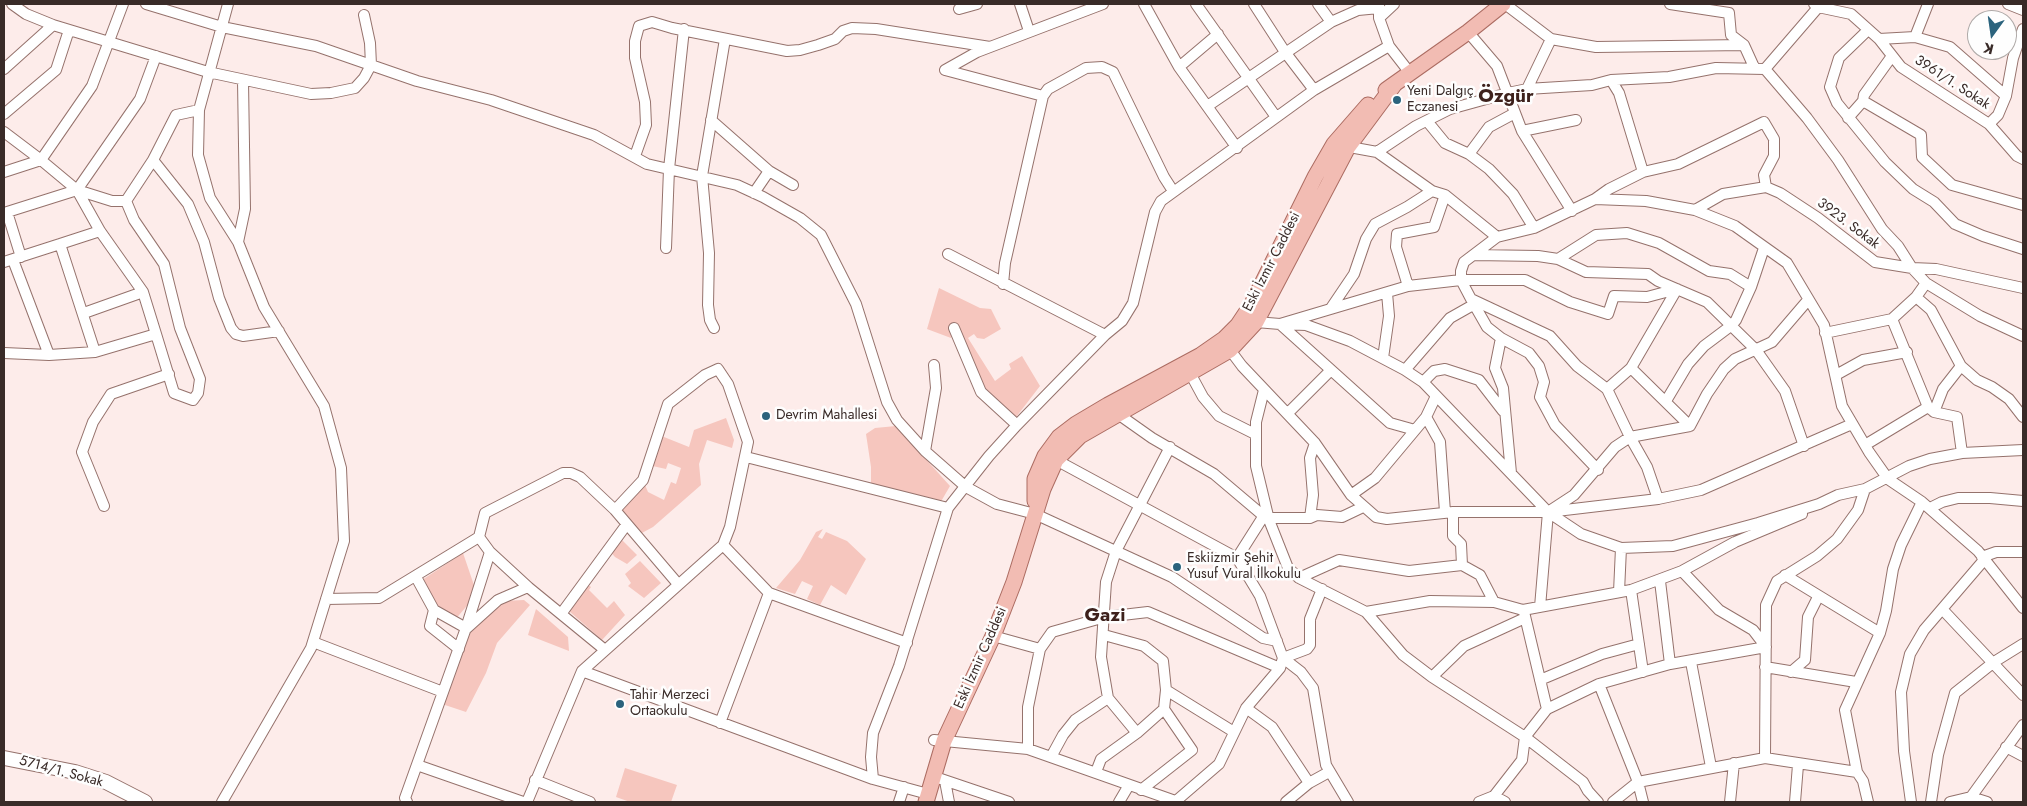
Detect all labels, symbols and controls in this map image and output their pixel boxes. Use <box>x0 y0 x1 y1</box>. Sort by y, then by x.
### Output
north arrow <box>1967 10 2017 60</box>
text: K <box>1981 38 1996 59</box>
street label: 3961/1. Sokak <box>1911 52 1993 114</box>
place label: Yeni Dalgıç Eczanesi <box>1407 84 1474 116</box>
district label: Özgür <box>1478 86 1534 108</box>
marker: Yeni Dalgıç Eczanesi <box>1391 94 1403 106</box>
street label: 3923. Sokak <box>1813 195 1883 253</box>
street label: Eski İzmir Caddesi <box>1240 209 1304 315</box>
place label: Devrim Mahallesi <box>776 408 877 424</box>
marker: Devrim Mahallesi <box>760 410 772 422</box>
place label: Eskiizmir Şehit Yusuf Vural İlkokulu <box>1187 551 1301 584</box>
marker: Eskiizmir Şehit Yusuf Vural İlkokulu <box>1171 561 1183 573</box>
street label: Eski İzmir Caddesi <box>951 605 1011 711</box>
district label: Gazi <box>1085 605 1125 627</box>
place label: Tahir Merzeci Ortaokulu <box>630 688 709 720</box>
marker: Tahir Merzeci Ortaokulu <box>614 698 626 710</box>
street label: 5714/1. Sokak <box>17 753 105 791</box>

